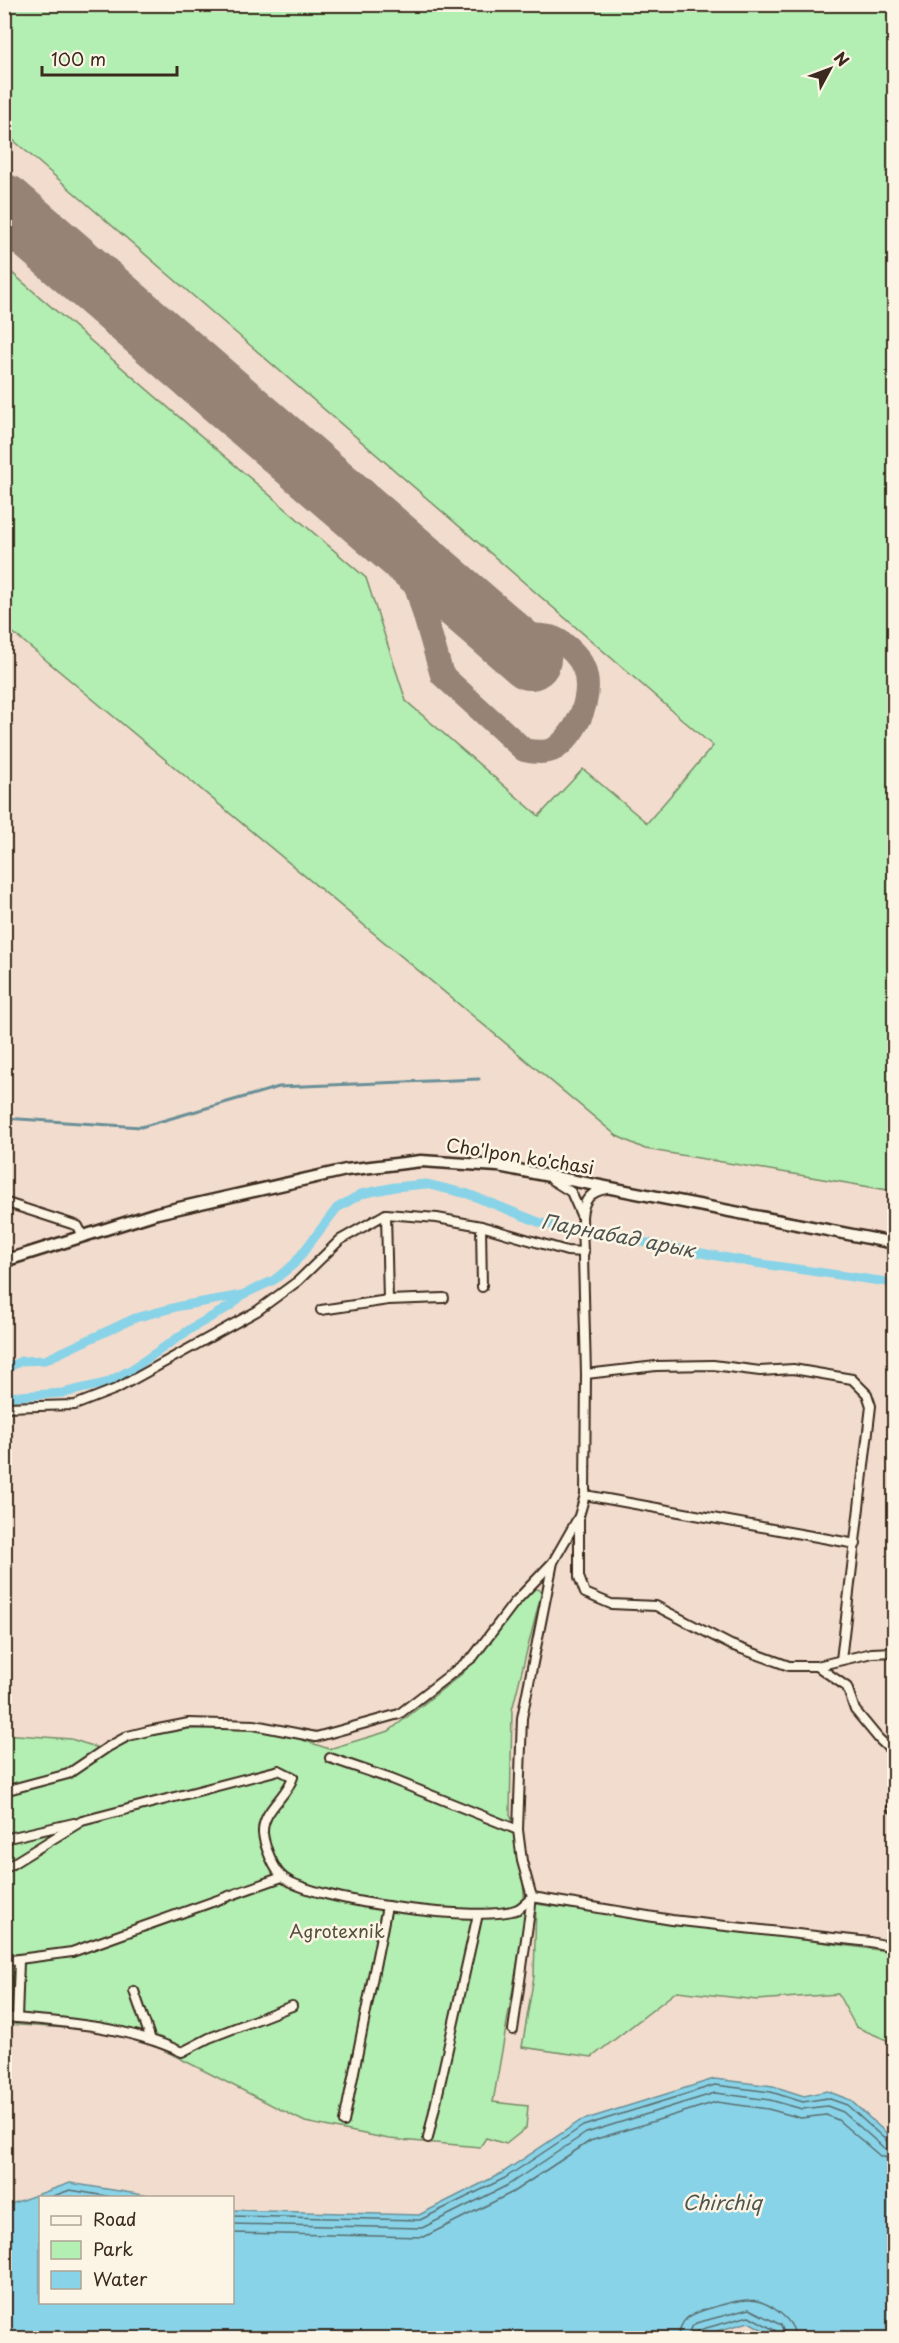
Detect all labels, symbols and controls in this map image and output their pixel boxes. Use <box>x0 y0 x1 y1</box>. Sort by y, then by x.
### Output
scale bar <box>42 39 177 77</box>
north arrow <box>800 39 860 99</box>
text: 100 m <box>51 45 106 72</box>
text: N <box>829 46 855 71</box>
street label: Cho'lpon ko'chasi <box>444 1130 596 1181</box>
water label: Парнабад арык <box>539 1205 700 1265</box>
park label: Agrotexnik <box>289 1917 385 1944</box>
water label: Chirchiq <box>682 2187 764 2217</box>
legend <box>39 2196 234 2304</box>
text: Road <box>93 2205 137 2232</box>
text: Park <box>93 2235 133 2262</box>
text: Water <box>93 2265 148 2292</box>

